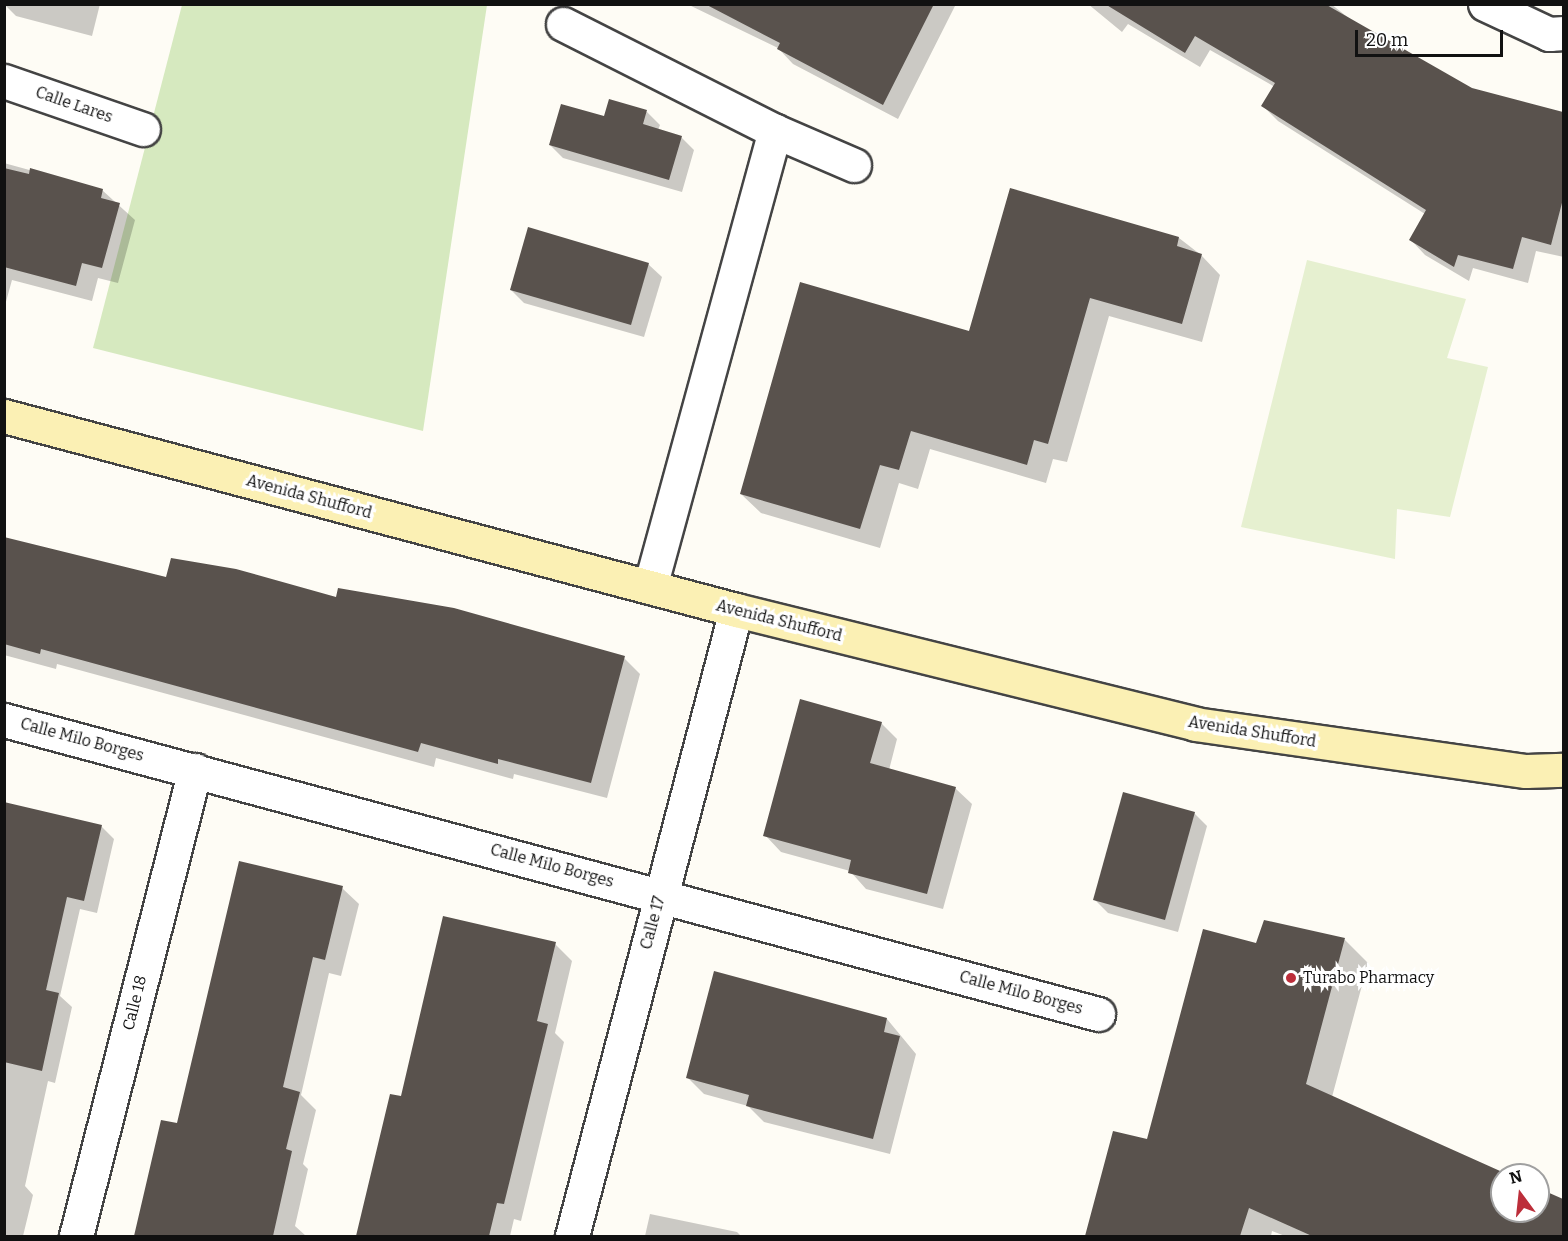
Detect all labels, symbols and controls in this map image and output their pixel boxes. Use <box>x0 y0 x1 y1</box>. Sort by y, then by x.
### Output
scale bar <box>1358 18 1506 56</box>
text: 20 m <box>1366 29 1408 51</box>
street label: Calle Lares <box>33 83 115 127</box>
street label: Avenida Shufford <box>244 471 374 523</box>
street label: Avenida Shufford <box>714 596 844 646</box>
street label: Avenida Shufford <box>1187 712 1317 752</box>
street label: Calle Milo Borges <box>18 714 146 766</box>
street label: Calle Milo Borges <box>488 840 616 892</box>
street label: Calle 17 <box>637 894 669 952</box>
street label: Calle Milo Borges <box>957 967 1085 1019</box>
place label: Turabo Pharmacy <box>1303 968 1434 988</box>
marker: Turabo Pharmacy <box>1284 971 1298 985</box>
street label: Calle 18 <box>119 973 151 1033</box>
north arrow <box>1490 1163 1550 1223</box>
text: N <box>1507 1166 1524 1188</box>

